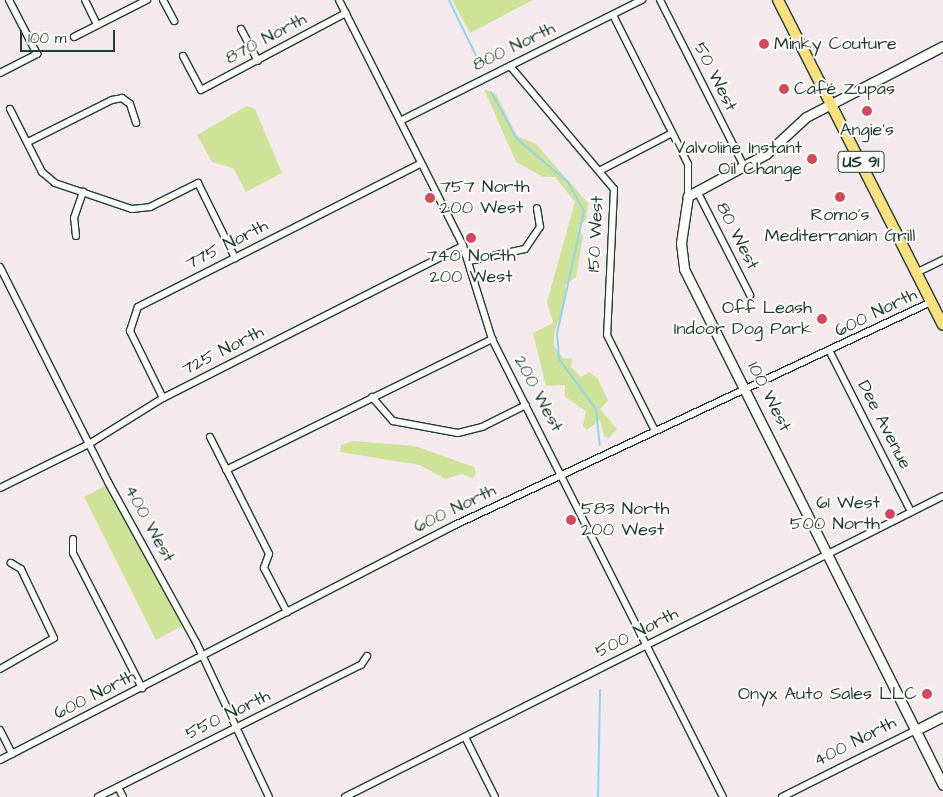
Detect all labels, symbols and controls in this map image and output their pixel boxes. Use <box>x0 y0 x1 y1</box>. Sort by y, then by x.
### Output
street label: 870 North <box>222 9 310 69</box>
street label: 800 North <box>469 18 559 76</box>
scale bar <box>22 20 118 52</box>
text: 100 m <box>28 28 67 49</box>
place label: Minky Couture <box>774 33 897 55</box>
marker: Minky Couture <box>758 38 770 50</box>
street label: 50 West <box>689 39 741 115</box>
place label: Café Zupas <box>794 78 895 100</box>
marker: Café Zupas <box>778 83 790 95</box>
marker: Angie's <box>861 105 873 117</box>
place label: Angie's <box>840 119 894 141</box>
place label: Valvoline Instant Oil Change <box>674 138 802 180</box>
road number: US 91 <box>837 148 885 176</box>
marker: Valvoline Instant Oil Change <box>806 153 818 165</box>
place label: 757 North 200 West <box>440 177 530 220</box>
marker: Romo's Mediterranian Grill <box>834 191 846 203</box>
marker: 757 North 200 West <box>424 192 436 204</box>
street label: 150 West <box>583 195 609 273</box>
street label: 80 West <box>711 198 763 274</box>
place label: Romo's Mediterranian Grill <box>765 205 915 248</box>
street label: 775 North <box>182 215 272 275</box>
marker: 740 North 200 West <box>465 232 477 244</box>
place label: 740 North 200 West <box>426 246 516 288</box>
street label: 600 North <box>831 284 921 342</box>
place label: Off Leash Indoor Dog Park <box>674 298 812 340</box>
marker: Off Leash Indoor Dog Park <box>816 313 828 325</box>
street label: 725 North <box>179 321 267 381</box>
street label: 200 West <box>509 352 567 436</box>
street label: 100 West <box>742 359 796 435</box>
street label: Dee Avenue <box>852 377 916 473</box>
street label: 600 North <box>410 480 500 538</box>
street label: 400 West <box>119 482 179 566</box>
place label: 61 West 500 North <box>790 493 880 536</box>
place label: 583 North 200 West <box>581 499 669 542</box>
marker: 61 West 500 North <box>884 508 896 520</box>
marker: 583 North 200 West <box>565 514 577 526</box>
street label: 500 North <box>592 603 682 663</box>
street label: 600 North <box>51 665 139 725</box>
place label: Onyx Auto Sales LLC <box>738 683 917 705</box>
street label: 550 North <box>182 685 274 745</box>
marker: Onyx Auto Sales LLC <box>921 688 933 700</box>
street label: 400 North <box>810 712 900 772</box>

